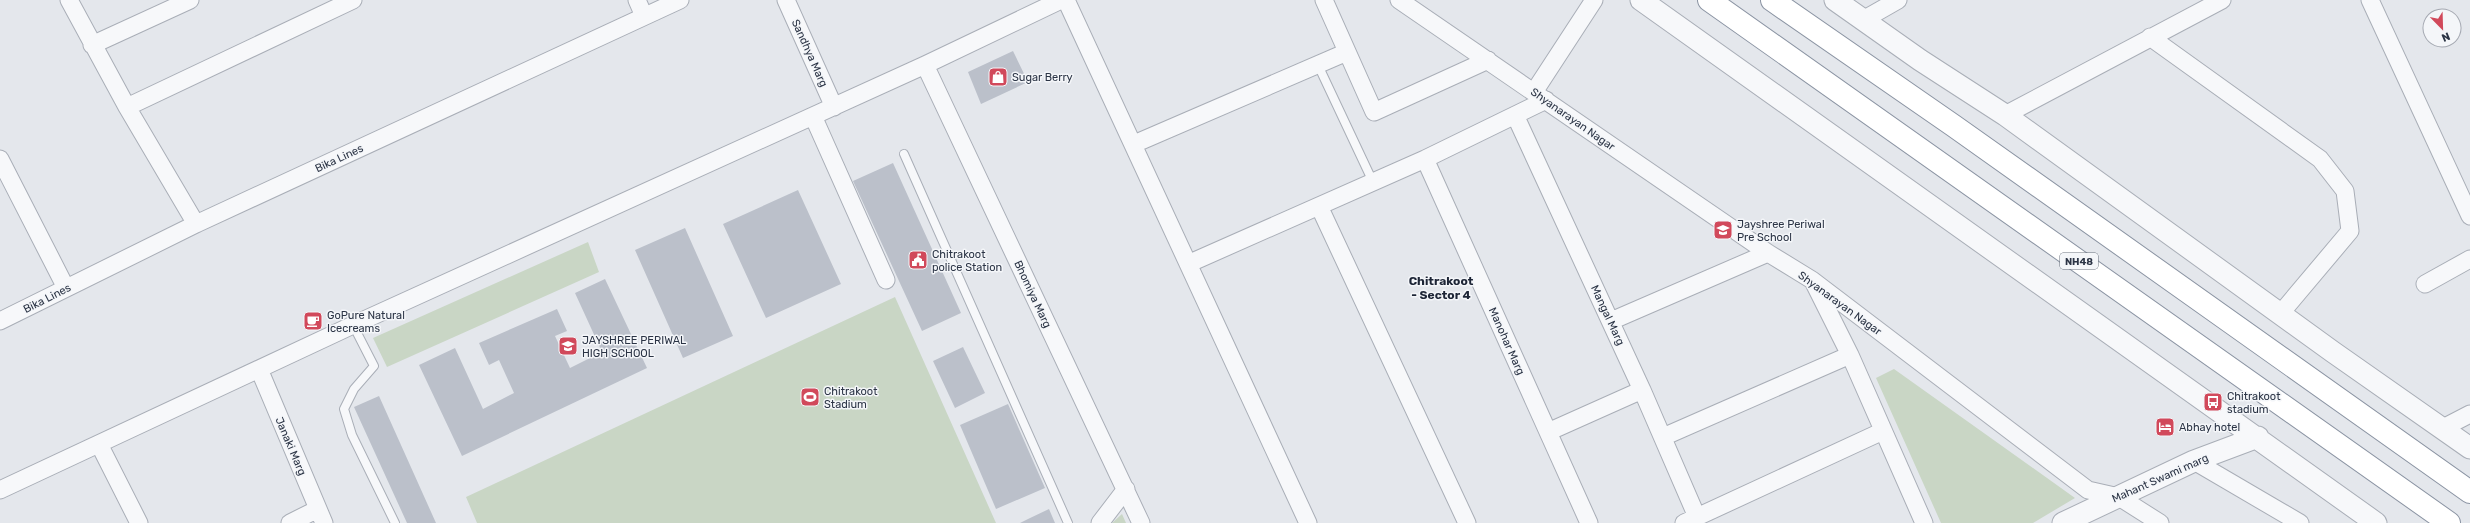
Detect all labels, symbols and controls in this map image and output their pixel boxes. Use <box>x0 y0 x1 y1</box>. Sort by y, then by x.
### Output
north arrow <box>2422 8 2462 48</box>
street label: Sandhya Marg <box>789 17 830 89</box>
text: N <box>2439 29 2452 44</box>
shop icon: Sugar Berry <box>987 66 1009 88</box>
place label: Sugar Berry <box>1012 71 1073 84</box>
street label: Shyanarayan Nagar <box>1528 85 1618 154</box>
street label: Bika Lines <box>313 141 366 175</box>
place label: Jayshree Periwal Pre School <box>1737 218 1825 244</box>
school or university icon: Jayshree Periwal Pre School <box>1712 219 1734 241</box>
place label: Chitrakoot police Station <box>932 248 1002 274</box>
public building icon: Chitrakoot police Station <box>907 249 929 271</box>
road number: NH48 <box>2060 253 2098 269</box>
street label: Bhomiya Marg <box>1011 258 1054 330</box>
street label: Shyanarayan Nagar <box>1795 269 1885 339</box>
district label: Chitrakoot - Sector 4 <box>1409 274 1474 302</box>
street label: Bika Lines <box>21 281 74 316</box>
street label: Mangal Marg <box>1588 283 1627 347</box>
street label: Manohar Marg <box>1486 305 1527 377</box>
place label: GoPure Natural Icecreams <box>327 309 405 335</box>
cafe icon: GoPure Natural Icecreams <box>302 310 324 332</box>
place label: JAYSHREE PERIWAL HIGH SCHOOL <box>582 334 686 360</box>
school or university icon: JAYSHREE PERIWAL HIGH SCHOOL <box>557 335 579 357</box>
place label: Chitrakoot Stadium <box>824 385 878 411</box>
sports icon: Chitrakoot Stadium <box>799 386 821 408</box>
place label: Chitrakoot stadium <box>2227 390 2281 416</box>
bus stop icon: Chitrakoot stadium <box>2202 391 2224 413</box>
street label: Janaki Marg <box>272 415 309 477</box>
hotel icon: Abhay hotel <box>2154 416 2176 438</box>
place label: Abhay hotel <box>2179 421 2240 434</box>
street label: Mahant Swami marg <box>2110 451 2211 506</box>

